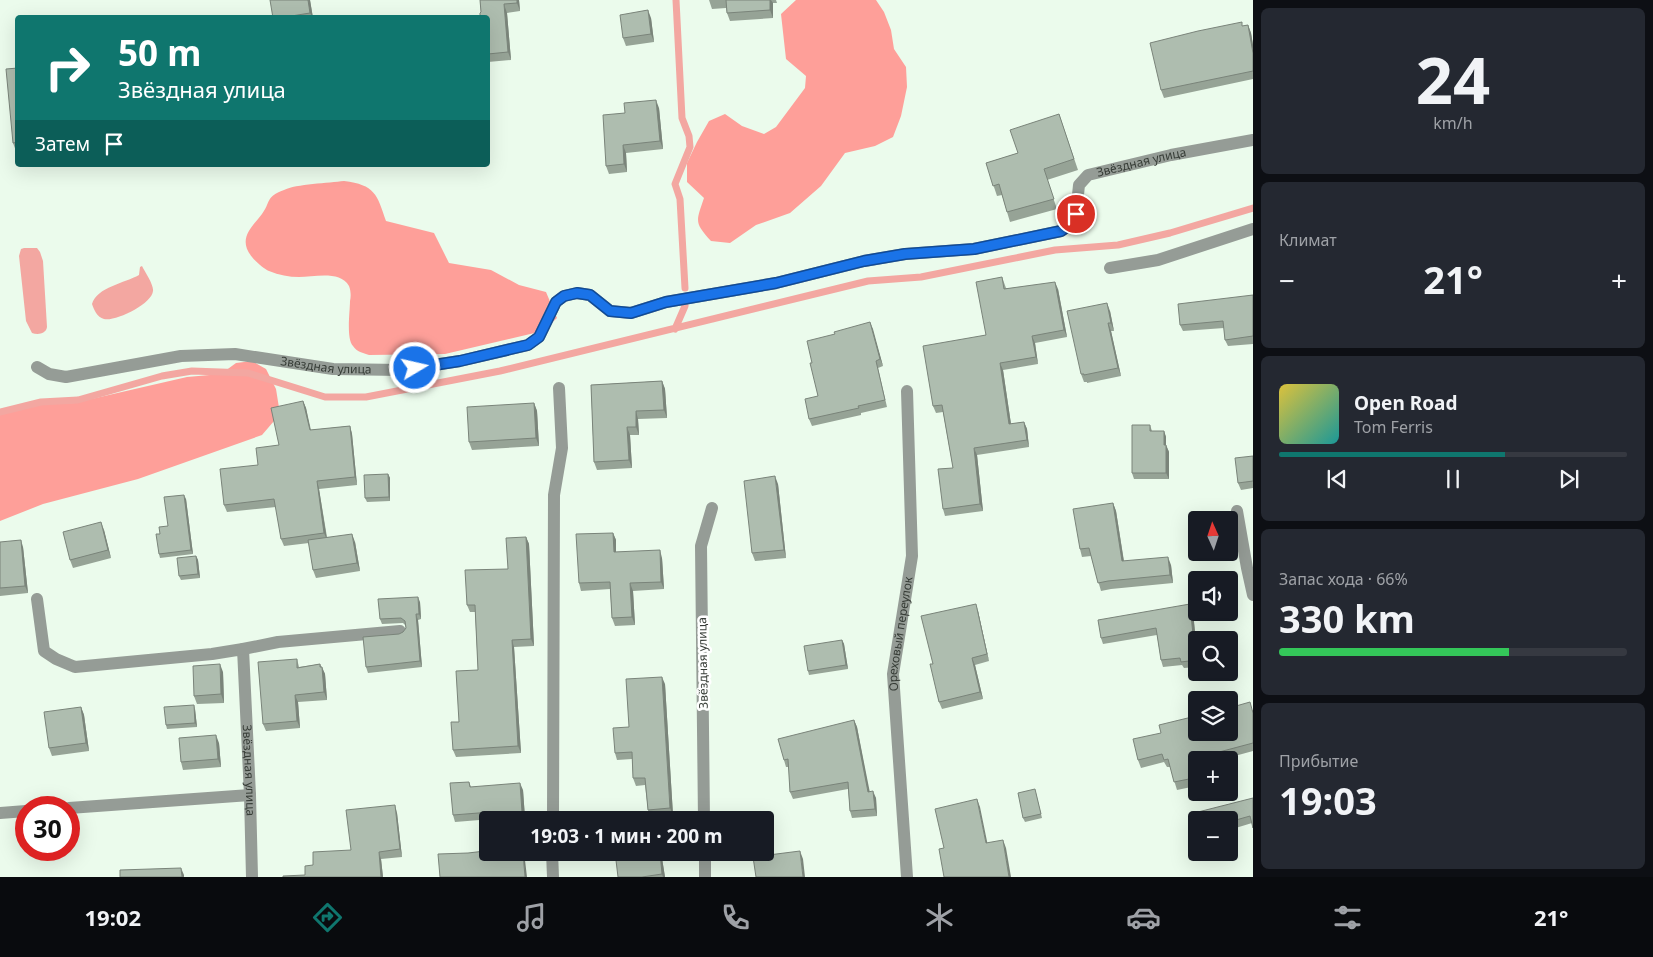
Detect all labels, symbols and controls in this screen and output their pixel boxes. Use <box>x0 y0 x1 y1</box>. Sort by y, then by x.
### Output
text: 50 m <box>118 29 201 76</box>
icon: right <box>35 35 100 100</box>
text: 24 <box>1416 35 1490 123</box>
text: Звёздная улица <box>118 74 286 104</box>
text: km/h <box>1433 112 1473 134</box>
icon: arrive <box>100 130 128 158</box>
text: Затем <box>35 131 90 157</box>
street label: Звёздная улица <box>1095 143 1188 181</box>
pin <box>1055 193 1097 235</box>
icon: arrive <box>1062 200 1090 228</box>
text: Климат <box>1279 229 1337 251</box>
text: 21° <box>1423 253 1483 305</box>
text: − <box>1279 261 1295 299</box>
text: + <box>1611 261 1627 299</box>
position arrow <box>388 341 440 393</box>
street label: Звёздная улица <box>279 352 372 378</box>
text: Open Road <box>1354 390 1457 416</box>
text: Tom Ferris <box>1354 416 1433 438</box>
icon: previous <box>1323 465 1351 493</box>
icon: pause <box>1439 465 1467 493</box>
icon: next <box>1555 465 1583 493</box>
north arrow <box>1188 511 1238 561</box>
map controls <box>1188 511 1238 861</box>
text: Запас хода · 66% <box>1279 568 1408 590</box>
button: sound <box>1188 571 1238 621</box>
street label: Ореховый переулок <box>884 575 917 692</box>
text: 330 km <box>1279 592 1415 644</box>
street label: Звёздная улица <box>693 617 712 709</box>
button: search <box>1188 631 1238 681</box>
button: layers <box>1188 691 1238 741</box>
street label: Звёздная улица <box>239 724 260 816</box>
text: Прибытие <box>1279 750 1358 772</box>
button: + <box>1188 751 1238 801</box>
text: 19:03 <box>1279 774 1377 826</box>
speed limit sign: 30 <box>15 796 80 861</box>
button: − <box>1188 811 1238 861</box>
text: 19:03 · 1 мин · 200 m <box>530 823 723 849</box>
icon: directions <box>310 900 345 935</box>
icon: music <box>514 900 549 935</box>
icon: phone <box>718 900 753 935</box>
icon: climate <box>922 900 957 935</box>
icon: car <box>1126 900 1161 935</box>
icon: filters <box>1330 900 1365 935</box>
text: 19:02 <box>84 902 141 932</box>
text: 21° <box>1534 902 1568 932</box>

